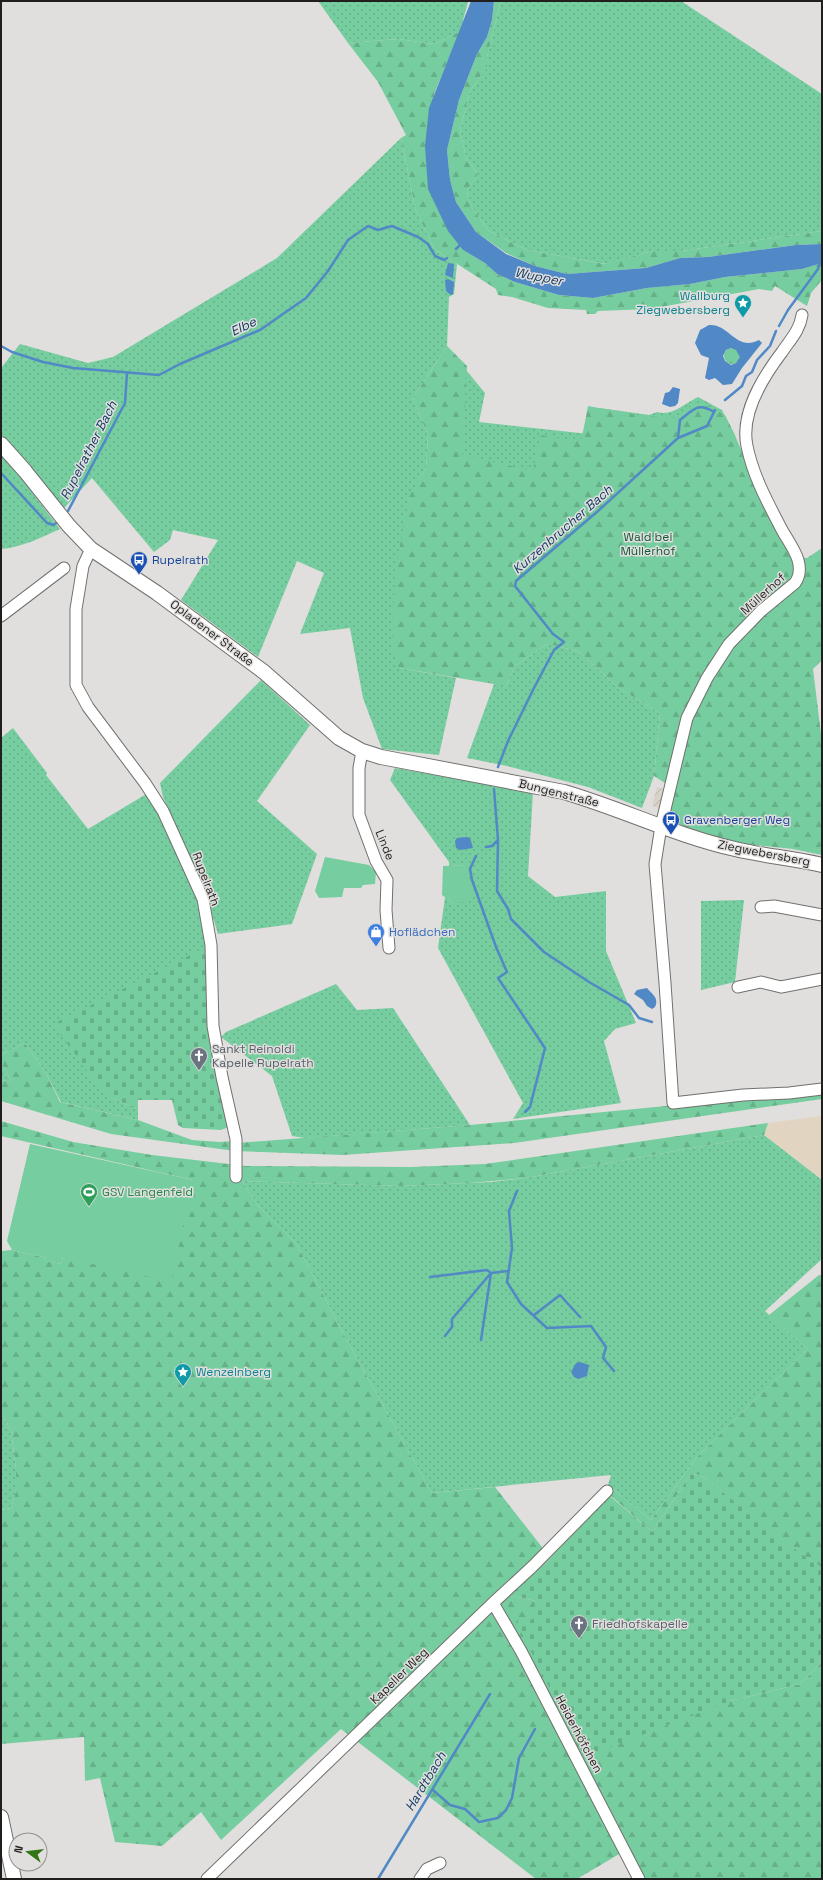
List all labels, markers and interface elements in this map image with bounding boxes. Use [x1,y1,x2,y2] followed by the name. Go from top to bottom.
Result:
[513,264,566,290] water label: Wupper
[636,288,730,318] place label: Wallburg Ziegwebersberg
[733,293,753,318] place icon: Wallburg Ziegwebersberg
[228,312,260,340] water label: Elbe
[56,397,121,503] water label: Rupelrather Bach
[509,480,617,578] water label: Kurzenbrucher Bach
[620,529,676,559] park label: Wald bei Müllerhof
[129,550,149,575] bus stop icon: Rupelrath
[152,552,208,568] place label: Rupelrath
[737,570,789,618] street label: Müllerhof
[167,596,257,670] street label: Opladener Straße
[517,775,601,811] street label: Bungenstraße
[661,810,681,835] bus stop icon: Gravenberger Weg
[684,812,790,828] place label: Gravenberger Weg
[372,827,398,863] street label: Linde
[716,836,812,870] street label: Ziegwebersberg
[188,850,224,908] street label: Rupelrath
[366,922,386,947] shop icon: Hoflädchen
[389,924,455,940] place label: Hoflädchen
[212,1041,314,1071] place label: Sankt Reinoldi Kapelle Rupelrath
[189,1046,209,1071] church icon: Sankt Reinoldi Kapelle Rupelrath
[79,1182,99,1207] sports icon: GSV Langenfeld
[102,1184,193,1200] place label: GSV Langenfeld
[173,1362,193,1387] place icon: Wenzelnberg
[196,1364,271,1380] place label: Wenzelnberg
[569,1614,589,1639] church icon: Friedhofskapelle
[592,1616,688,1632] place label: Friedhofskapelle
[367,1644,431,1708] street label: Kapeller Weg
[552,1692,606,1776] street label: Heiderhöfchen
[401,1748,450,1814] water label: Hardtbach
[8,1832,48,1872] north arrow
[11,1844,26,1855] text: N

